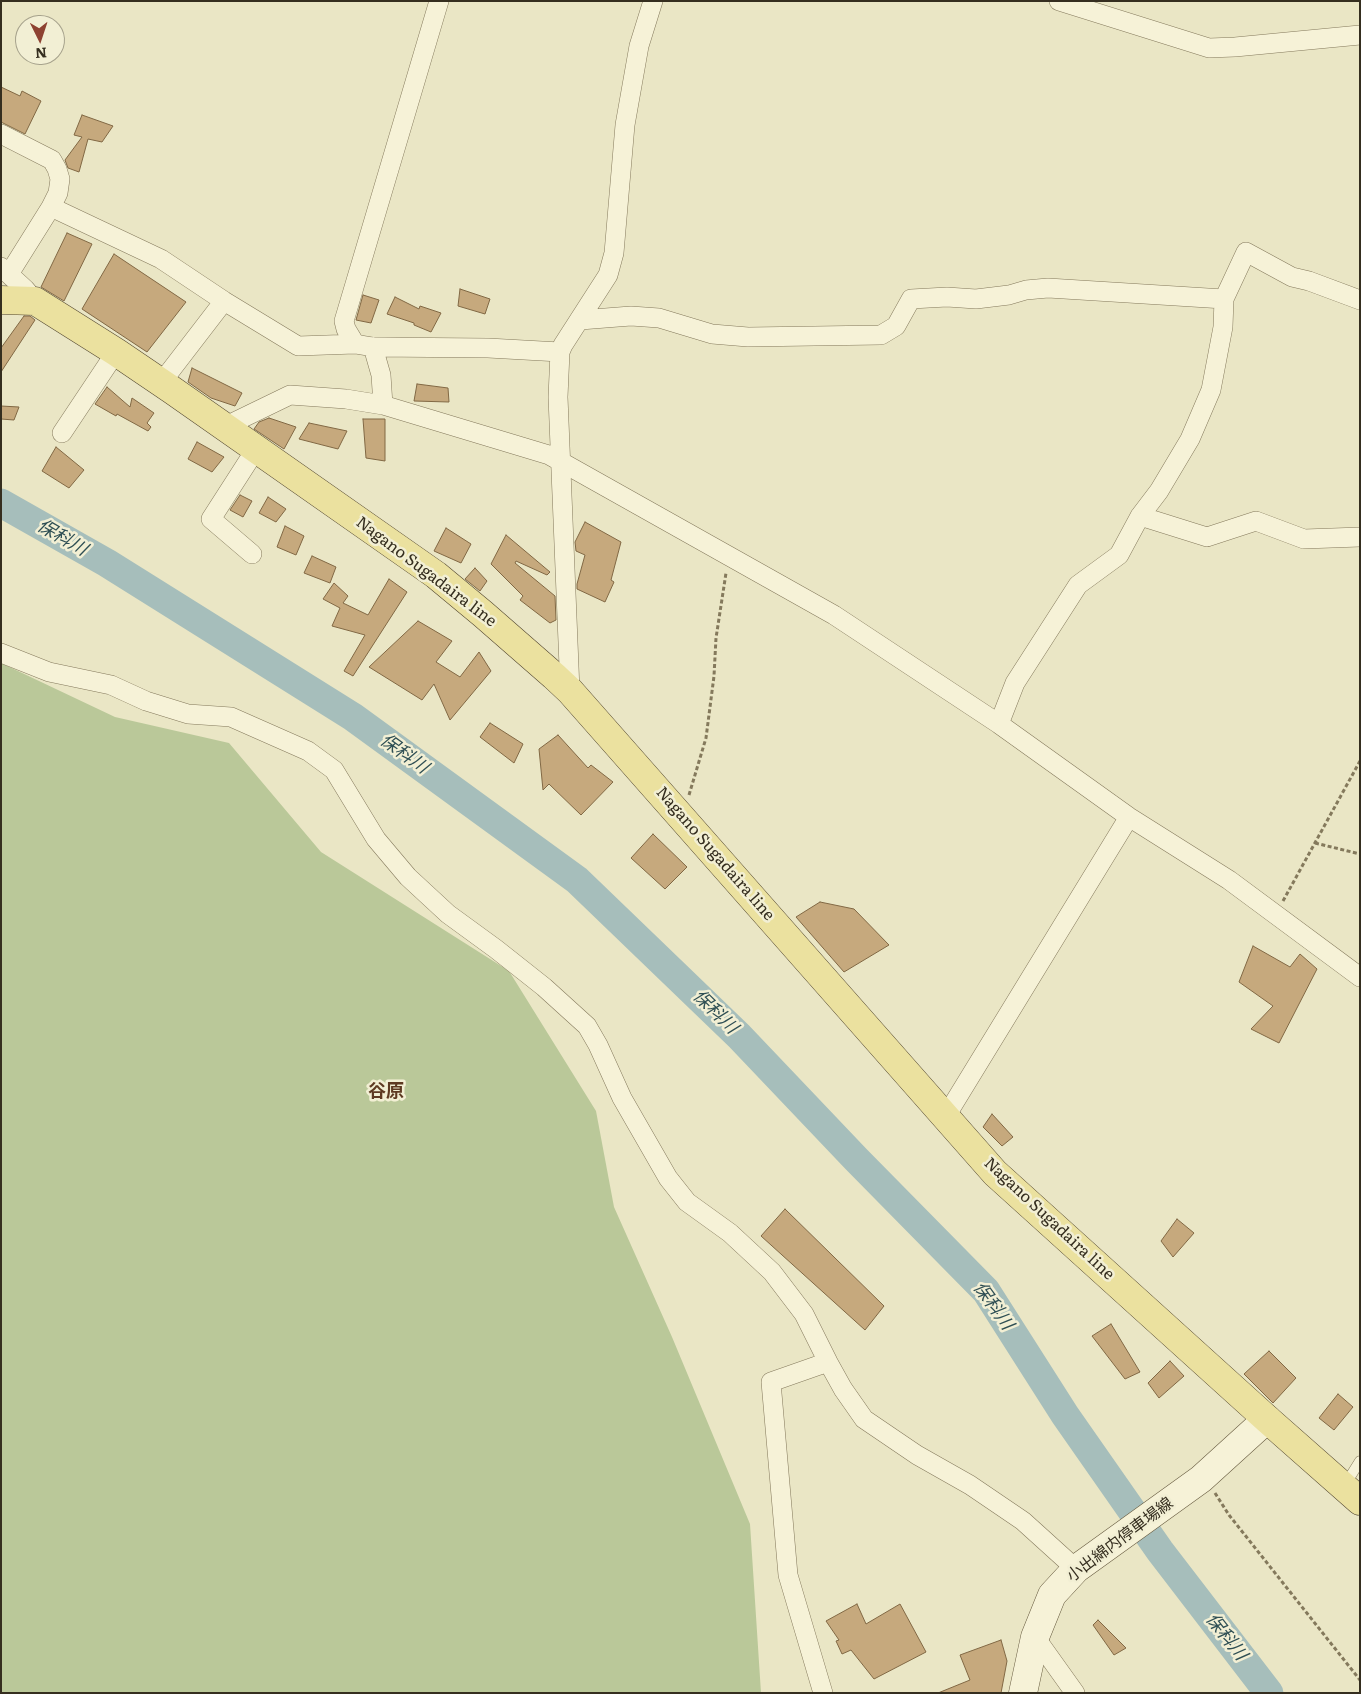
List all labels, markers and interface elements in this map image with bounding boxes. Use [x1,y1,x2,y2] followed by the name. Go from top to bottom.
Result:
[15,15,65,65] north arrow
[34,44,48,64] text: N
[352,513,500,631] street label: Nagano Sugadaira line
[33,515,91,561] water label: 保科川
[376,729,432,779] water label: 保科川
[652,783,778,925] street label: Nagano Sugadaira line
[688,985,742,1039] water label: 保科川
[368,1081,404,1103] district label: 谷原
[980,1154,1118,1284] street label: Nagano Sugadaira line
[968,1278,1018,1334] water label: 保科川
[1063,1494,1177,1586] street label: 小出綿内停車場線
[1201,1609,1251,1665] water label: 保科川

